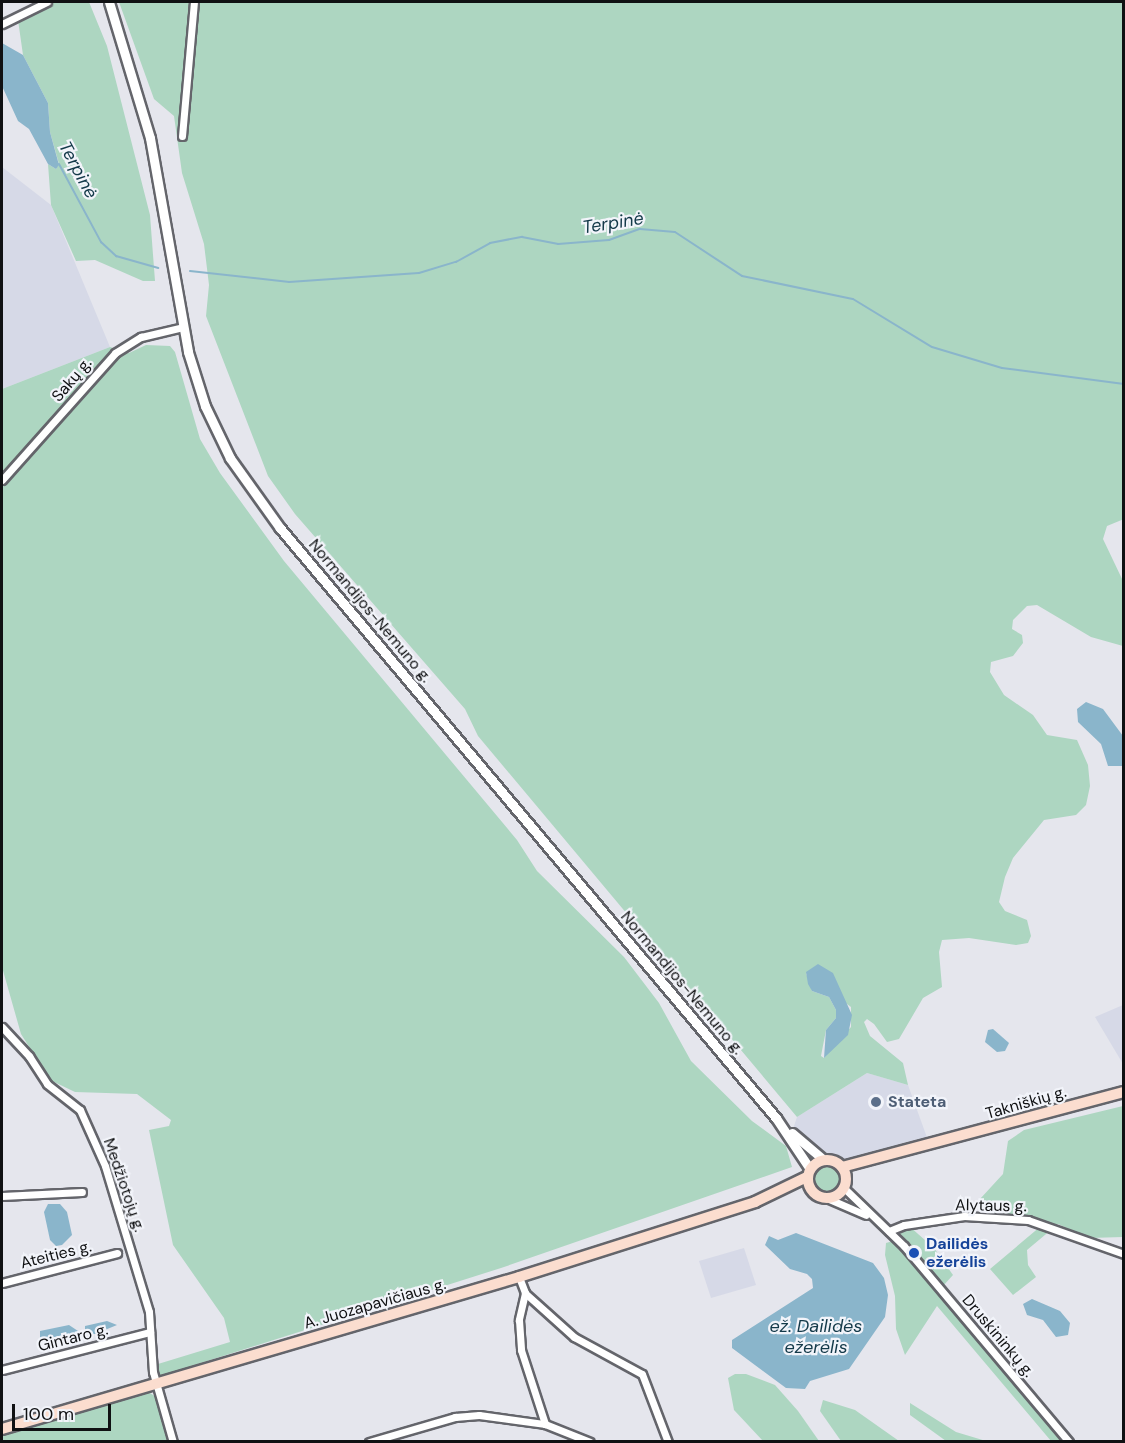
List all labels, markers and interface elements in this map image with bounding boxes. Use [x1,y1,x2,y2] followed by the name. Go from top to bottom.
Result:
[54,138,102,202] water label: Terpinė
[581,208,645,238] water label: Terpinė
[48,354,96,406] street label: Sakų g.
[304,535,436,687] street label: Normandijos-Nemuno g.
[616,907,748,1059] street label: Normandijos-Nemuno g.
[983,1082,1069,1124] street label: Takniškių g.
[888,1092,946,1112] place label: Stateta
[869,1095,883,1109] marker: Stateta
[99,1136,149,1234] street label: Medžiotojų g.
[955,1196,1027,1216] street label: Alytaus g.
[926,1234,988,1272] place label: Dailidės ežerėlis
[18,1237,94,1273] street label: Ateities g.
[907,1246,921,1260] marker: Dailidės ežerėlis
[302,1275,448,1333] street label: A. Juozapavičiaus g.
[958,1291,1038,1381] street label: Druskininkų g.
[770,1316,862,1358] water label: ež. Dailidės ežerėlis
[36,1320,110,1356] street label: Gintaro g.
[15,1392,114,1430] scale bar
[23,1402,74,1426] text: 100 m

